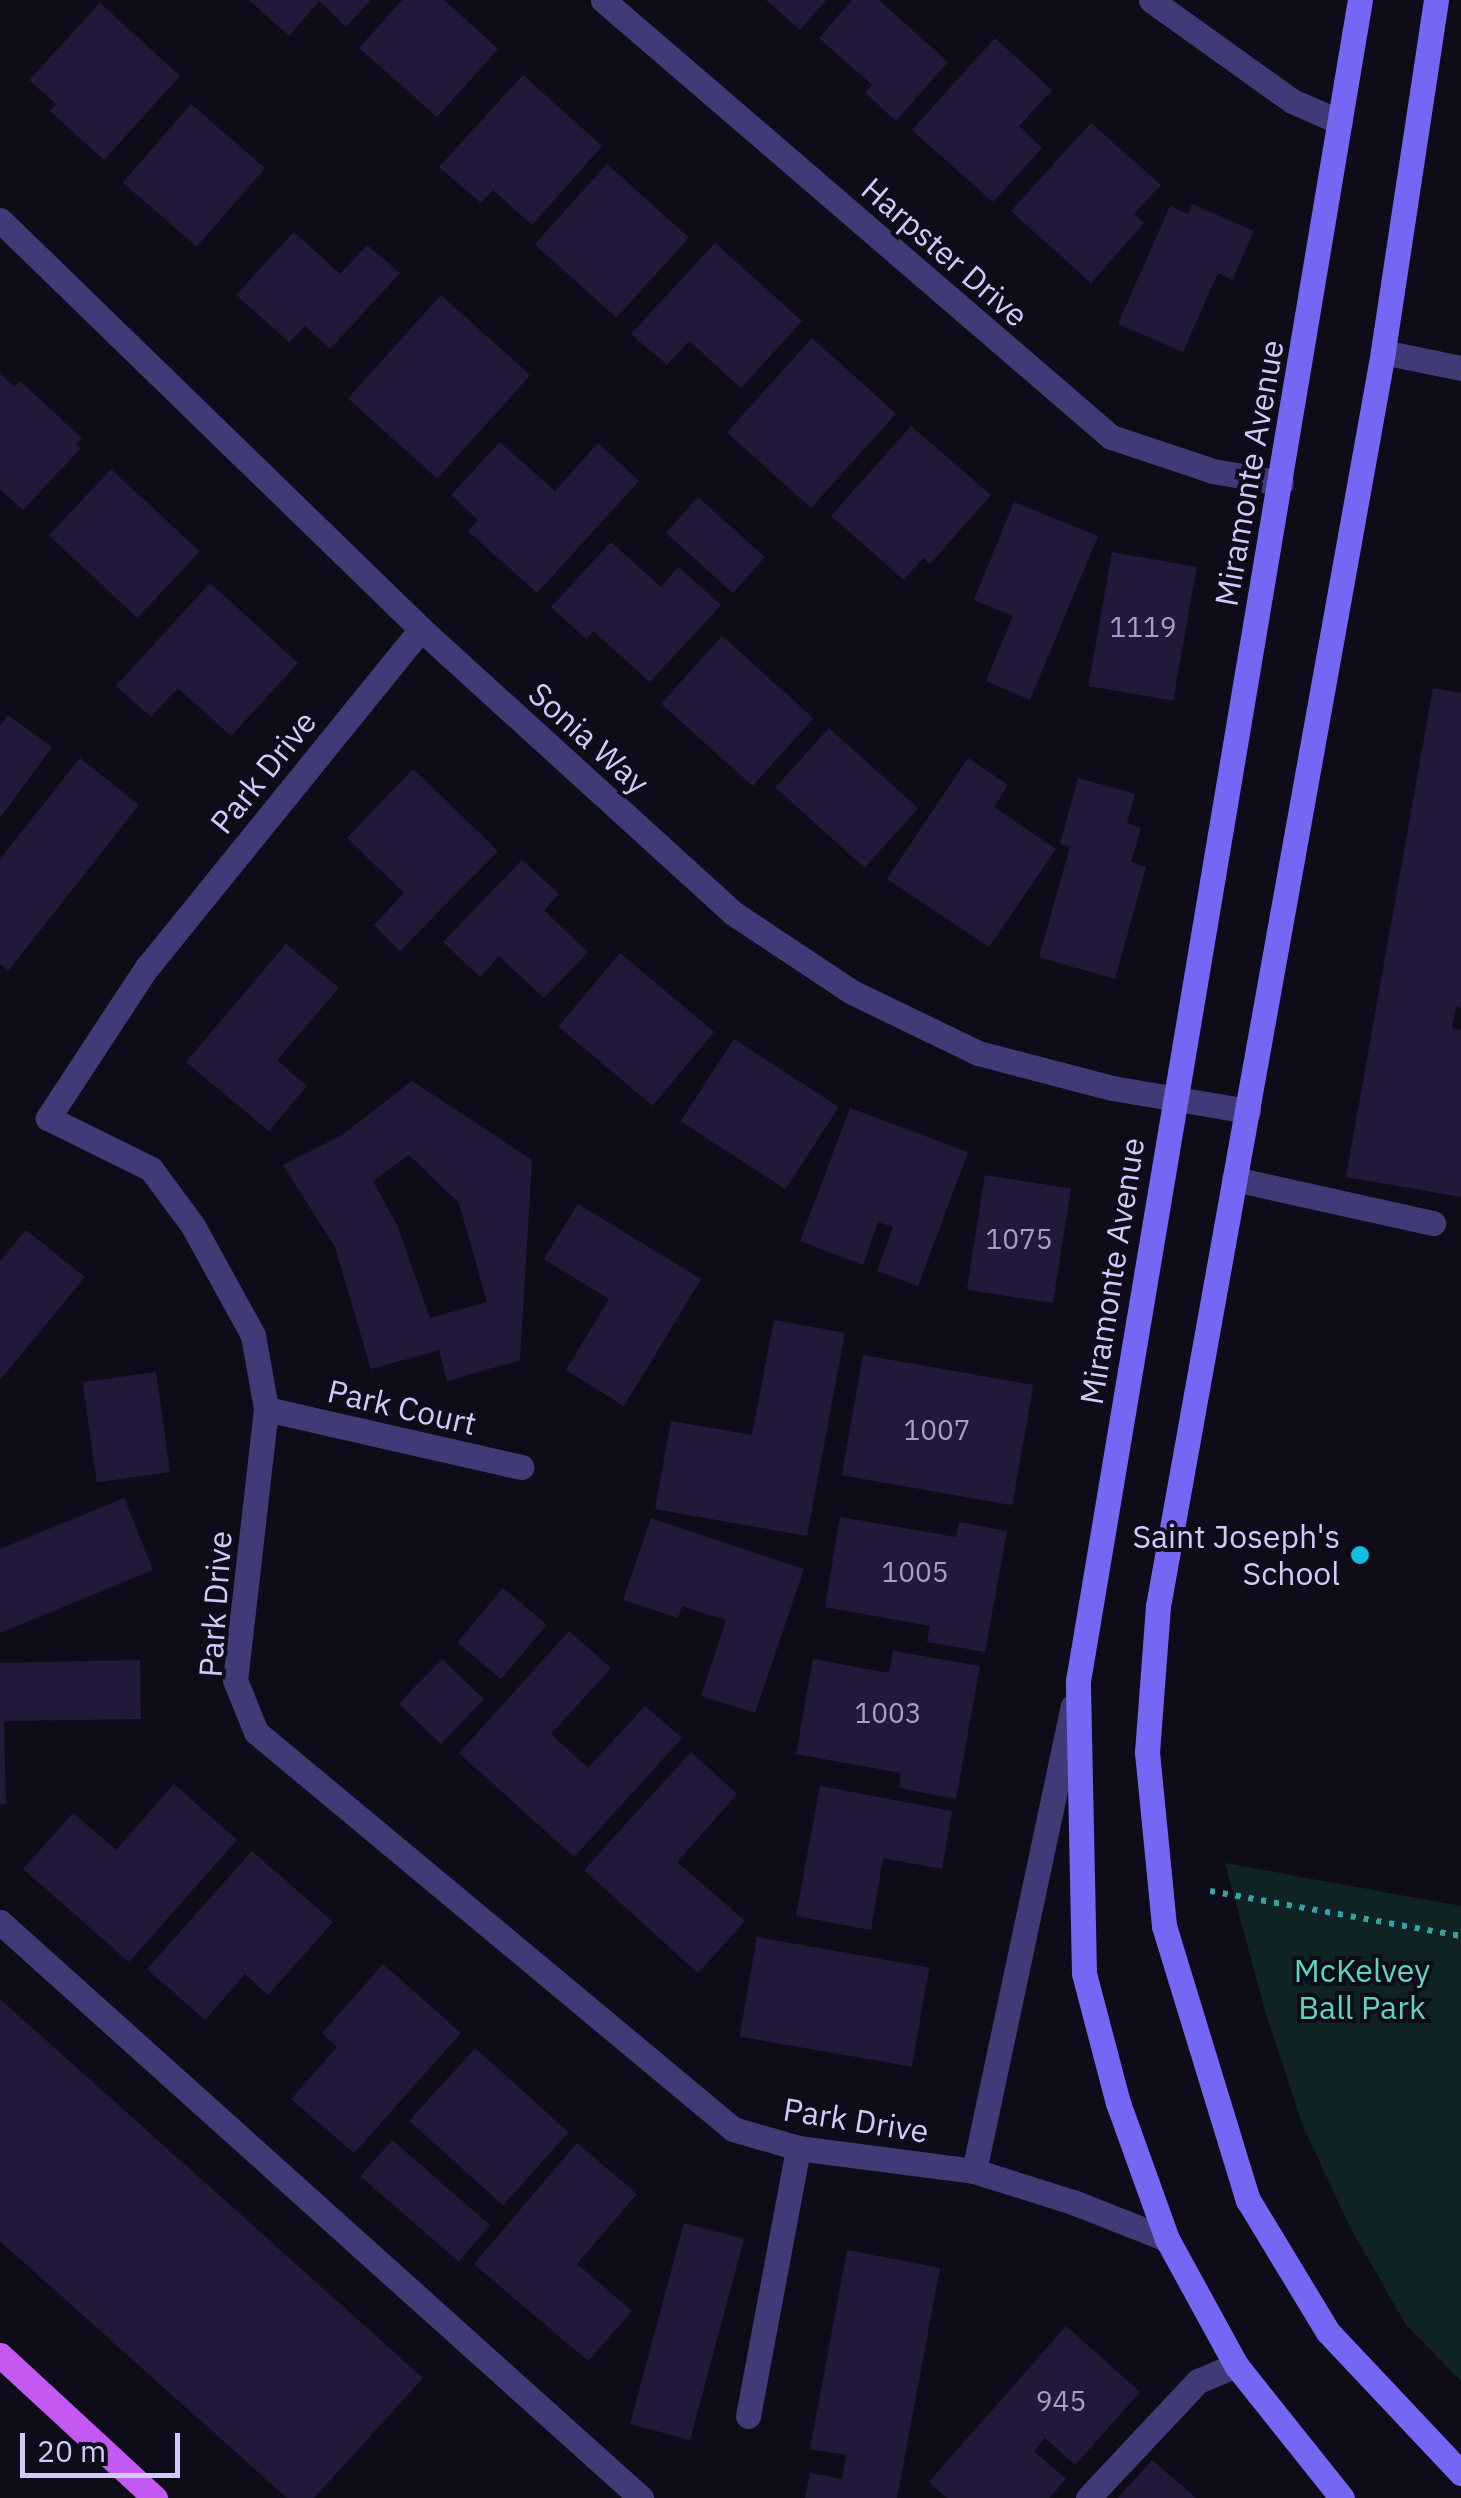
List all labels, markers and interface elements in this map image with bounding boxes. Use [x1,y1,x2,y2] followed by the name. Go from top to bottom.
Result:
[854,169,1036,335] street label: Harpster Drive
[1207,337,1291,609] street label: Miramonte Avenue
[1109,610,1177,644] house number: 1119
[521,674,657,802] street label: Sonia Way
[202,703,324,841] street label: Park Drive
[1072,1135,1152,1407] street label: Miramonte Avenue
[985,1222,1053,1256] house number: 1075
[324,1371,480,1443] street label: Park Court
[903,1413,971,1447] house number: 1007
[1132,1518,1340,1593] place label: Saint Joseph's School
[191,1530,239,1678] street label: Park Drive
[1349,1544,1371,1566] marker: Saint Joseph's School
[881,1555,949,1589] house number: 1005
[854,1696,922,1730] house number: 1003
[1294,1952,1430,2027] park label: McKelvey Ball Park
[781,2090,931,2150] street label: Park Drive
[1036,2384,1086,2418] house number: 945
[25,2413,185,2475] scale bar
[37,2431,106,2470] text: 20 m

